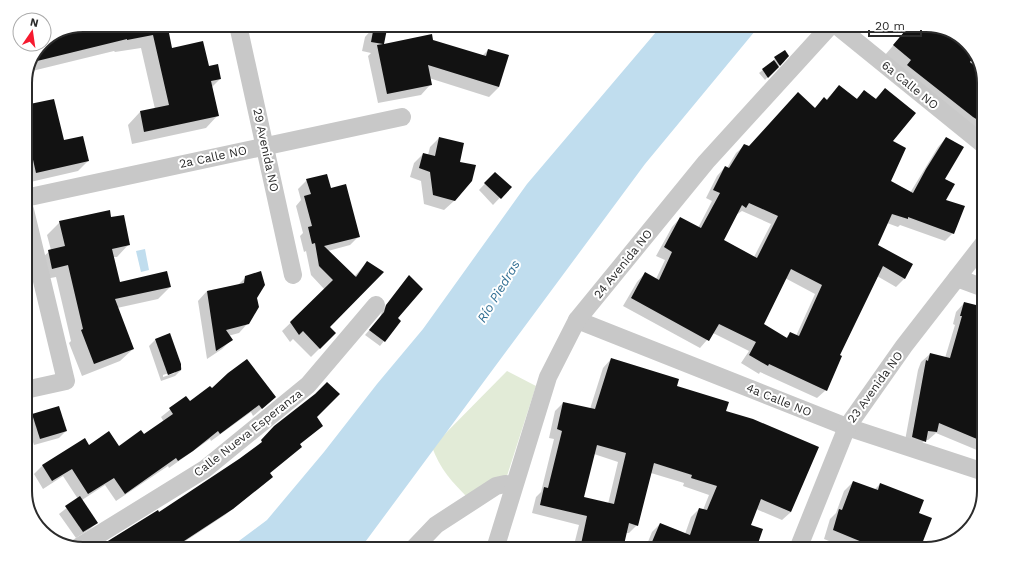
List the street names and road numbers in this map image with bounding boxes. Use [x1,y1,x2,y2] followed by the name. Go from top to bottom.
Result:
[879,58,941,112] street label: 6a Calle NO
[250,107,282,193] street label: 29 Avenida NO
[178,143,248,171] street label: 2a Calle NO
[591,227,655,301] street label: 24 Avenida NO
[844,349,906,425] street label: 23 Avenida NO
[744,381,814,419] street label: 4a Calle NO
[191,386,305,480] street label: Calle Nueva Esperanza

